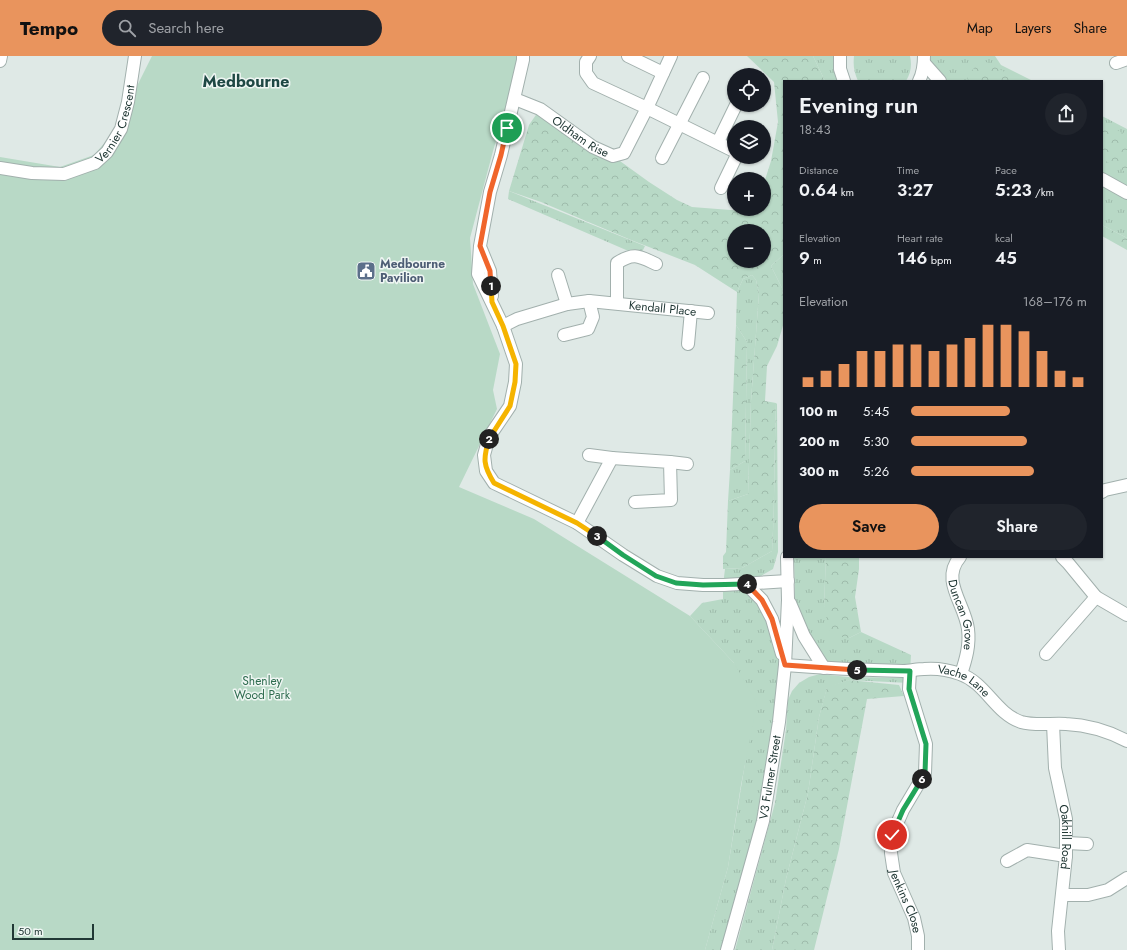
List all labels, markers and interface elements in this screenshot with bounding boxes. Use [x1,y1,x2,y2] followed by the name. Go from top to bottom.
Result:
[102,10,382,46] search box
[20,15,78,42] text: Tempo
[116,17,138,39] icon: search
[148,17,224,39] text: Search here
[967,18,993,38] text: Map
[1015,18,1051,38] text: Layers
[1073,18,1107,38] text: Share
[727,68,771,268] map controls
[727,68,771,112] button: locate
[203,70,289,93] district label: Medbourne
[91,84,139,167] street label: Vernier Crescent
[799,89,918,121] text: Evening run
[1045,93,1087,135] button: share
[490,111,524,145] pin
[548,111,612,162] street label: Oldham Rise
[496,117,518,139] icon: arrive
[727,120,771,164] button: layers
[799,120,831,139] text: 18:43
[799,162,838,178] text: Distance
[897,162,919,178] text: Time
[995,162,1017,178] text: Pace
[727,172,771,216] button: +
[799,178,837,202] text: 0.64
[897,178,933,202] text: 3:27
[995,178,1032,202] text: 5:23
[837,184,854,200] text: km
[1032,184,1054,200] text: /km
[727,224,771,268] button: −
[799,230,841,246] text: Elevation
[897,230,943,246] text: Heart rate
[995,230,1013,246] text: kcal
[799,246,810,270] text: 9
[897,246,927,270] text: 146
[995,246,1017,270] text: 45
[810,252,822,268] text: m
[927,252,952,268] text: bpm
[380,255,445,287] place label: Medbourne Pavilion
[355,260,377,282] public building icon: Medbourne Pavilion
[481,276,501,296] pin: 1
[488,278,494,294] text: 1
[799,292,848,311] text: Elevation
[1023,292,1087,311] text: 168–176 m
[628,296,697,321] street label: Kendall Place
[799,402,837,421] text: 100 m
[863,402,889,421] text: 5:45
[479,429,499,449] pin: 2
[485,431,493,447] text: 2
[799,432,839,451] text: 200 m
[863,432,889,451] text: 5:30
[799,462,839,481] text: 300 m
[863,462,889,481] text: 5:26
[799,504,939,550] button: Save
[947,504,1087,550] button: Share
[587,526,607,546] pin: 3
[594,528,600,544] text: 3
[737,574,757,594] pin: 4
[743,576,751,592] text: 4
[943,578,978,651] street label: Duncan Grove
[847,660,867,680] pin: 5
[937,660,994,701] street label: Vache Lane
[853,662,861,678] text: 5
[234,672,291,704] park label: Shenley Wood Park
[754,734,786,821] street label: V3 Fulmer Street
[912,769,932,789] pin: 6
[918,771,926,787] text: 6
[1054,803,1075,870] street label: Oakhill Road
[875,818,909,852] pin
[881,824,903,846] icon: check
[884,867,926,935] street label: Jenkins Close
[12,922,94,941] scale bar
[18,923,43,939] text: 50 m

